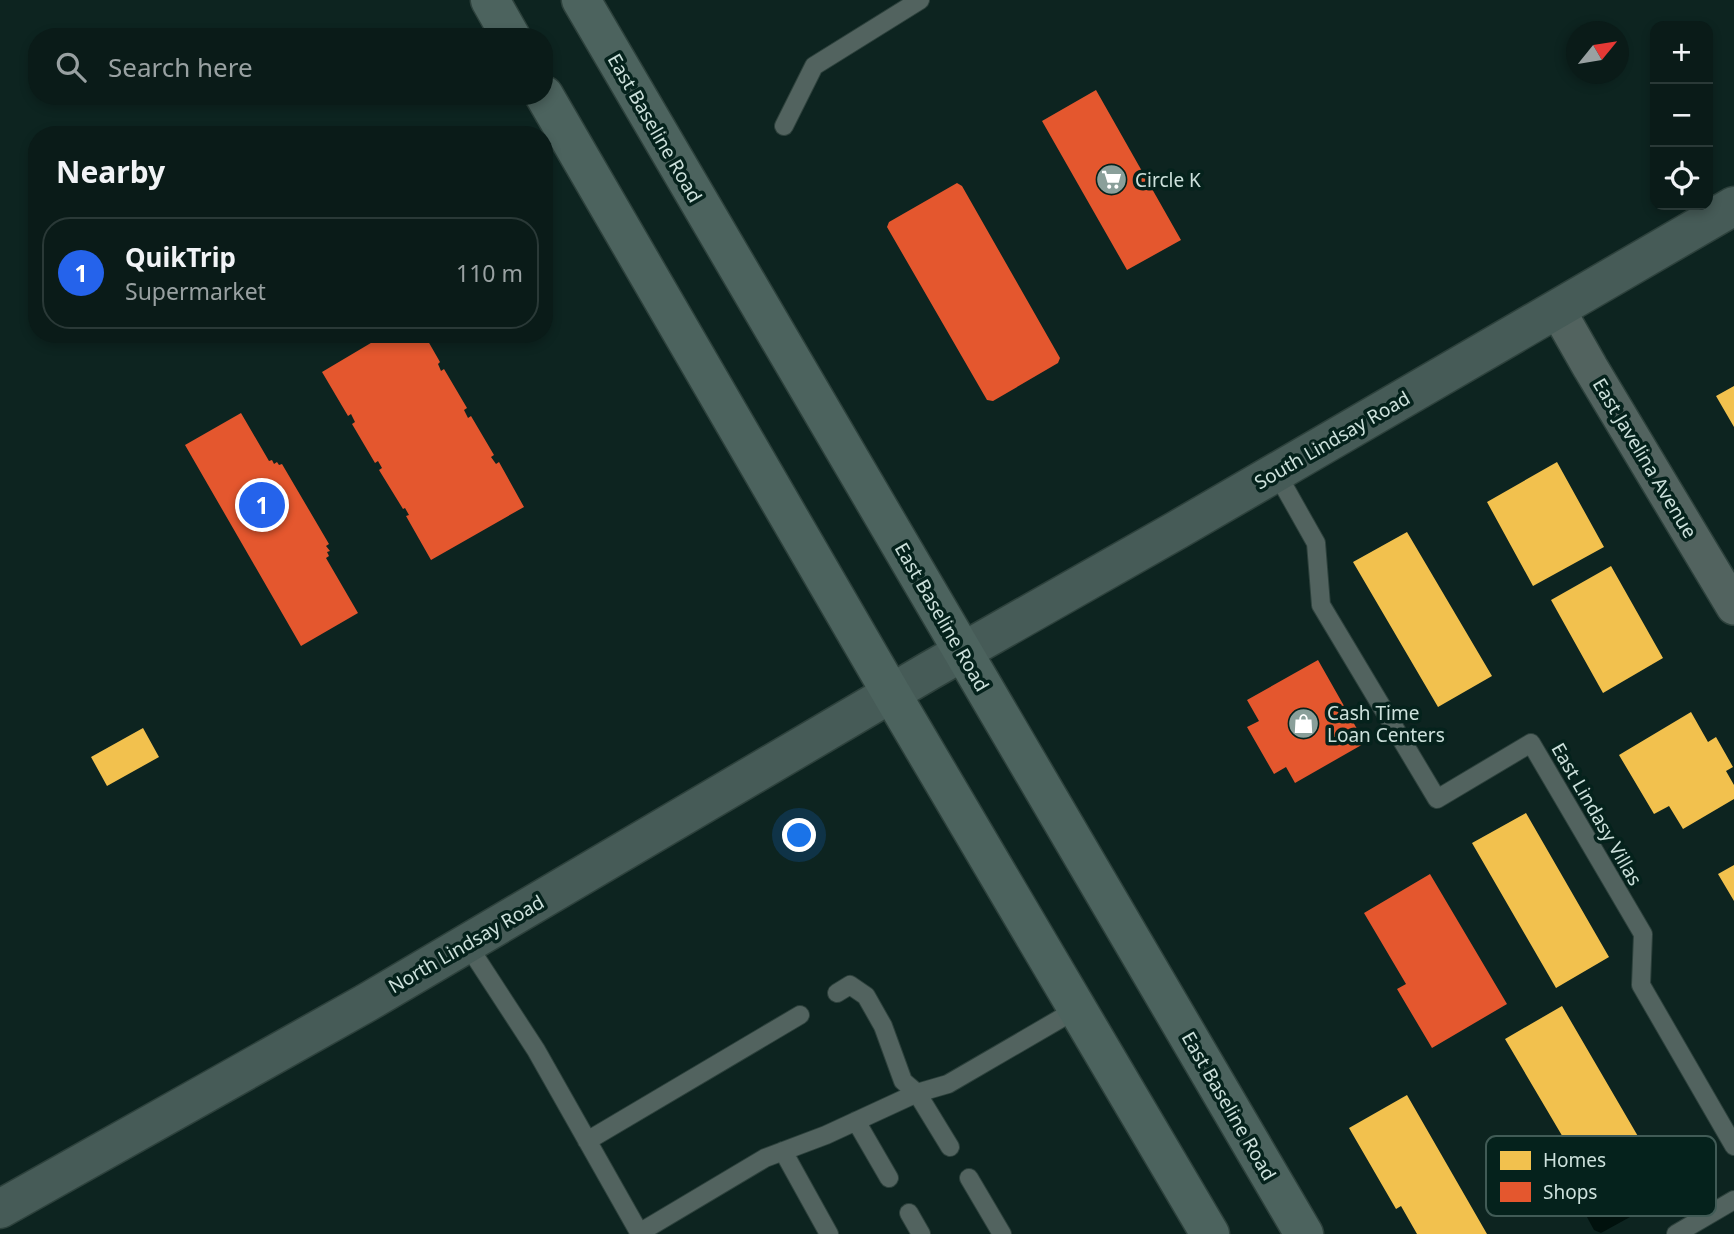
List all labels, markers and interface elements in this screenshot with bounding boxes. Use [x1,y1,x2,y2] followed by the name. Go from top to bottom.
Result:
[1566,21,1629,84] north arrow
[1650,21,1713,210] map controls
[1650,21,1713,84] button: +
[28,28,553,105] search box
[52,48,90,86] icon: search
[108,49,253,85] text: Search here
[602,49,708,207] street label: East Baseline Road
[1650,84,1713,147] button: −
[1650,147,1713,210] button: locate
[56,151,165,192] text: Nearby
[1095,163,1129,197] supermarket icon: Circle K
[1135,167,1201,193] place label: Circle K
[125,239,236,275] text: QuikTrip
[74,257,88,289] text: 1
[456,257,523,289] text: 110 m
[125,275,266,307] text: Supermarket
[1587,373,1703,543] street label: East Javelina Avenue
[1249,385,1415,495] street label: South Lindsay Road
[239,479,285,531] pin: 1
[889,538,995,696] street label: East Baseline Road
[1327,700,1445,748] place label: Cash Time Loan Centers
[1287,707,1321,741] shop icon: Cash Time Loan Centers
[1546,738,1648,890] street label: East Lindasy Villas
[782,818,816,852] your location
[383,889,549,999] street label: North Lindsay Road
[1176,1027,1282,1185] street label: East Baseline Road
[1486,1136,1716,1216] legend
[1543,1147,1606,1173] text: Homes
[1543,1179,1597,1205] text: Shops

